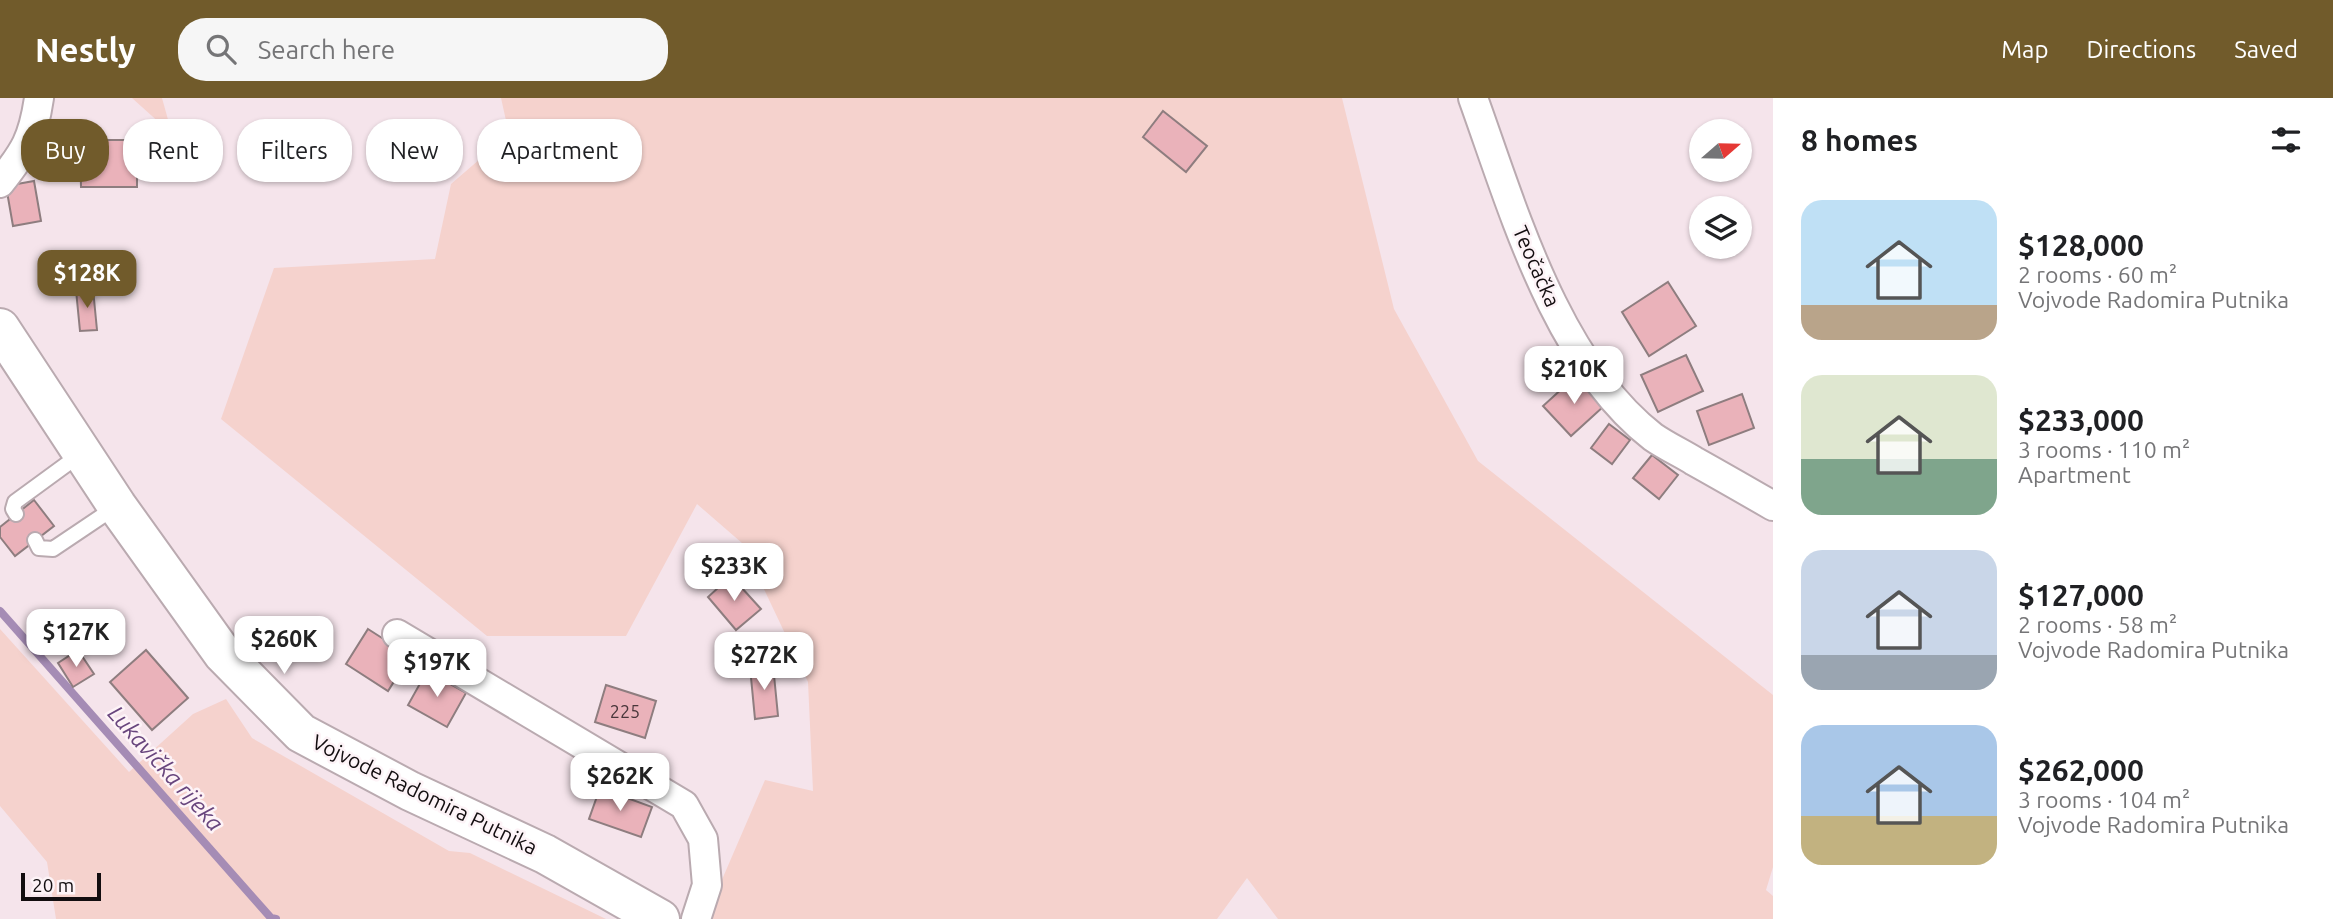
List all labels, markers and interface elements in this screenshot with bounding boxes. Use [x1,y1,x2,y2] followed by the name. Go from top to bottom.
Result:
[178,18,668,81] search box
[202,30,240,68] icon: search
[35,31,136,68] text: Nestly
[258,35,395,64] text: Search here
[2001,36,2048,63] text: Map
[2086,36,2196,63] text: Directions
[2234,36,2298,63] text: Saved
[21,119,109,182] chip: Buy
[123,119,223,182] chip: Rent
[237,119,352,182] chip: Filters
[366,119,463,182] chip: New
[477,119,642,182] chip: Apartment
[1689,119,1752,182] north arrow
[1689,119,1752,259] map controls
[2267,121,2305,159] icon: filters
[1801,123,1918,157] text: 8 homes
[1689,196,1752,259] button: layers
[1509,222,1565,310] street label: Teočačka
[1857,228,1941,312] icon: home
[2018,228,2144,262] text: $128,000
[38,250,136,310] pin: $128K
[53,260,121,285] text: $128K
[2018,262,2177,287] text: 2 rooms · 60 m²
[2018,287,2289,312] text: Vojvode Radomira Putnika
[1525,346,1623,406] pin: $210K
[1540,356,1608,381] text: $210K
[1857,403,1941,487] icon: home
[2018,403,2144,437] text: $233,000
[2018,437,2190,462] text: 3 rooms · 110 m²
[2018,462,2131,487] text: Apartment
[685,544,783,603] pin: $233K
[700,553,768,578] text: $233K
[1857,578,1941,662] icon: home
[2018,578,2144,612] text: $127,000
[27,610,125,669] pin: $127K
[2018,612,2177,637] text: 2 rooms · 58 m²
[235,616,333,676] pin: $260K
[42,619,110,644] text: $127K
[250,626,318,651] text: $260K
[715,632,813,692] pin: $272K
[2018,637,2289,662] text: Vojvode Radomira Putnika
[388,640,486,699] pin: $197K
[730,642,798,667] text: $272K
[403,649,471,674] text: $197K
[103,701,229,835] water label: Lukavička rijeka
[610,701,640,721] house number: 225
[308,729,542,859] street label: Vojvode Radomira Putnika
[1857,753,1941,837] icon: home
[2018,753,2144,787] text: $262,000
[571,754,669,813] pin: $262K
[586,763,654,788] text: $262K
[2018,787,2190,812] text: 3 rooms · 104 m²
[2018,812,2289,837] text: Vojvode Radomira Putnika
[21,870,102,902] scale bar
[32,874,74,896] text: 20 m

